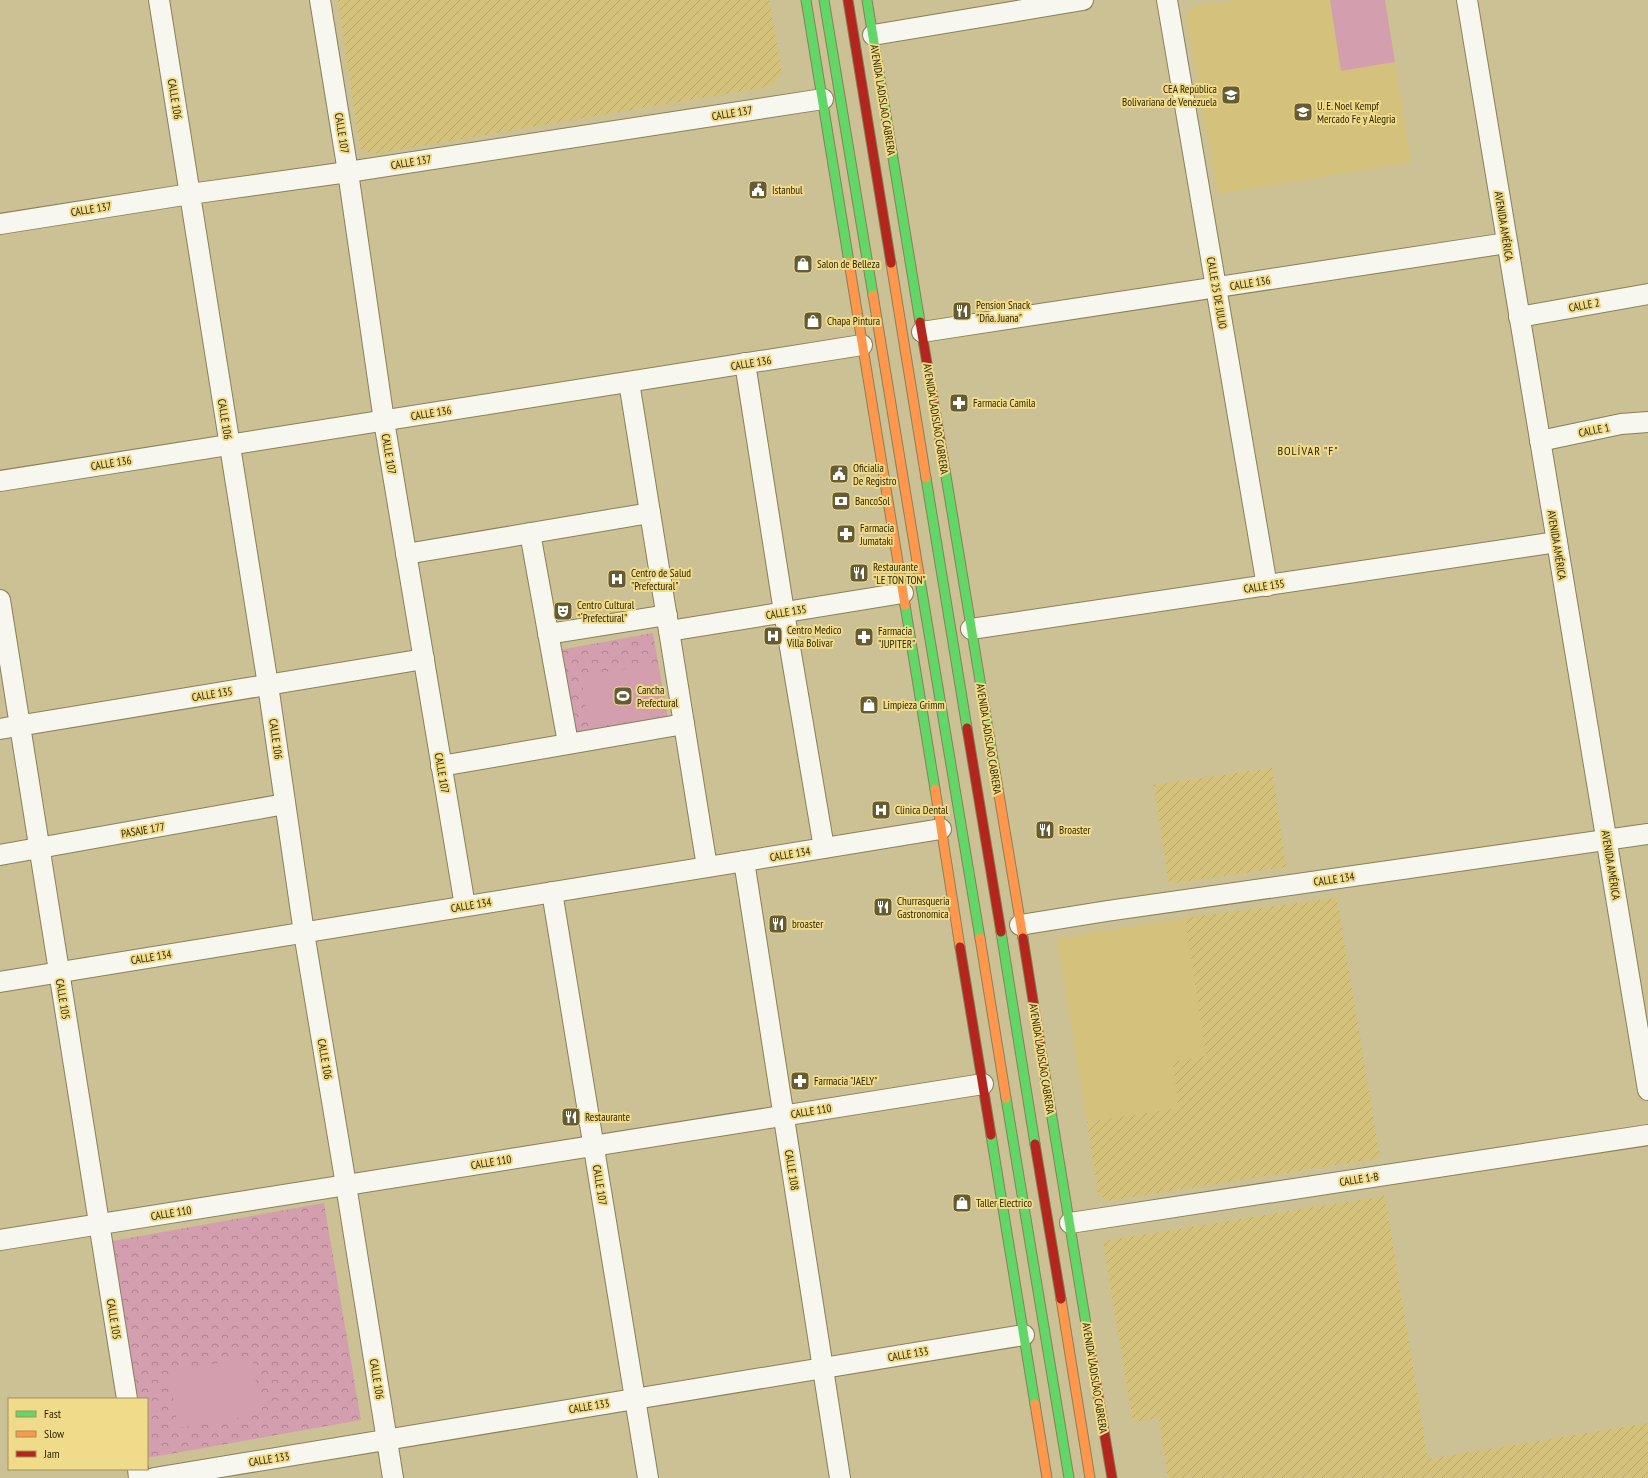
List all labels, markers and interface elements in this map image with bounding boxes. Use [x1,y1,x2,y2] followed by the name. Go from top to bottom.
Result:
[867,44,899,157] street label: AVENIDA LADISLAO CABRERA
[165,78,185,120] street label: CALLE 106
[1122,82,1217,109] place label: CEA República Bolivariana de Venezuela
[1220,84,1242,106] school or university icon: CEA República Bolivariana de Venezuela
[1317,99,1396,126] place label: U. E. Noel Kempf Mercado Fe y Alegria
[1292,101,1314,123] school or university icon: U. E. Noel Kempf Mercado Fe y Alegria
[711,103,753,123] street label: CALLE 137
[332,112,352,154] street label: CALLE 107
[390,152,432,172] street label: CALLE 137
[747,179,769,201] public building icon: Istanbul
[772,183,803,197] place label: Istanbul
[1492,190,1517,263] street label: AVENIDA AMÉRICA
[70,199,112,219] street label: CALLE 137
[792,253,814,275] shop icon: Salon de Belleza
[1204,256,1230,330] street label: CALLE 25 DE JULIO
[817,257,880,271] place label: Salon de Belleza
[1229,273,1271,293] street label: CALLE 136
[1567,295,1601,315] street label: CALLE 2
[976,298,1031,325] place label: Pension Snack "Dña. Juana"
[951,300,973,322] restaurant icon: Pension Snack "Dña. Juana"
[802,310,824,332] shop icon: Chapa Pintura
[827,314,880,328] place label: Chapa Pintura
[730,353,772,373] street label: CALLE 136
[920,363,952,476] street label: AVENIDA LADISLAO CABRERA
[948,392,970,414] pharmacy icon: Farmacia Camila
[973,396,1035,410] place label: Farmacia Camila
[215,398,235,440] street label: CALLE 106
[410,403,452,423] street label: CALLE 136
[1577,420,1611,440] street label: CALLE 1
[379,433,399,475] street label: CALLE 107
[1277,443,1339,458] district label: BOLÍVAR "F"
[90,453,132,473] street label: CALLE 136
[853,461,897,488] place label: Oficialia De Registro
[828,463,850,485] public building icon: Oficialia De Registro
[830,490,852,512] bank icon: BancoSol
[855,494,890,508] place label: BancoSol
[1545,509,1570,582] street label: AVENIDA AMÉRICA
[859,521,894,548] place label: Farmacia Jumataki
[835,523,857,545] pharmacy icon: Farmacia Jumataki
[873,560,926,587] place label: Restaurante "LE TON TON"
[848,562,870,584] restaurant icon: Restaurante "LE TON TON"
[631,566,691,593] place label: Centro de Salud "Prefectural"
[606,568,628,590] hospital icon: Centro de Salud "Prefectural"
[1243,576,1285,596] street label: CALLE 135
[577,598,635,625] place label: Centro Cultural "´Prefectural"
[552,600,574,622] theatre icon: Centro Cultural "´Prefectural"
[765,602,807,622] street label: CALLE 135
[786,623,842,650] place label: Centro Medico Villa Bolivar
[878,624,915,651] place label: Farmacia "JUPITER"
[762,625,784,647] hospital icon: Centro Medico Villa Bolivar
[853,626,875,648] pharmacy icon: Farmacia "JUPITER"
[637,683,679,710] place label: Cancha Prefectural
[973,683,1005,796] street label: AVENIDA LADISLAO CABRERA
[191,684,233,704] street label: CALLE 135
[612,685,634,707] sports icon: Cancha Prefectural
[858,694,880,716] shop icon: Limpieza Grimm
[883,698,945,712] place label: Limpieza Grimm
[266,718,286,760] street label: CALLE 106
[432,752,452,794] street label: CALLE 107
[870,799,892,821] hospital icon: Clinica Dental
[895,803,948,817] place label: Clinica Dental
[120,819,166,841] street label: PASAJE 177
[1034,819,1056,841] restaurant icon: Broaster
[1059,823,1091,837] place label: Broaster
[1599,829,1624,902] street label: AVENIDA AMÉRICA
[769,844,811,864] street label: CALLE 134
[1313,869,1355,889] street label: CALLE 134
[897,894,950,921] place label: Churrasqueria Gastronomica
[450,895,492,915] street label: CALLE 134
[872,896,894,918] restaurant icon: Churrasqueria Gastronomica
[767,913,789,935] restaurant icon: broaster
[792,917,823,931] place label: broaster
[130,947,172,967] street label: CALLE 134
[53,978,73,1020] street label: CALLE 105
[1026,1003,1058,1116] street label: AVENIDA LADISLAO CABRERA
[315,1038,335,1080] street label: CALLE 106
[789,1070,811,1092] pharmacy icon: Farmacia "JAELY"
[814,1074,878,1088] place label: Farmacia "JAELY"
[790,1101,832,1121] street label: CALLE 110
[560,1106,582,1128] restaurant icon: Restaurante
[585,1110,630,1124] place label: Restaurante
[782,1149,802,1191] street label: CALLE 108
[470,1152,512,1172] street label: CALLE 110
[590,1164,610,1206] street label: CALLE 107
[1338,1169,1380,1189] street label: CALLE 1-B
[951,1192,973,1214] shop icon: Taller Electrico
[976,1196,1032,1210] place label: Taller Electrico
[150,1203,192,1223] street label: CALLE 110
[104,1298,124,1340] street label: CALLE 105
[1079,1322,1111,1435] street label: AVENIDA LADISLAO CABRERA
[887,1344,929,1364] street label: CALLE 133
[367,1358,387,1400] street label: CALLE 106
[568,1396,610,1416] street label: CALLE 133
[8,1398,148,1470] legend
[44,1406,62,1421] text: Fast
[44,1426,65,1441] text: Slow
[43,1446,60,1461] text: Jam
[248,1449,290,1469] street label: CALLE 133

